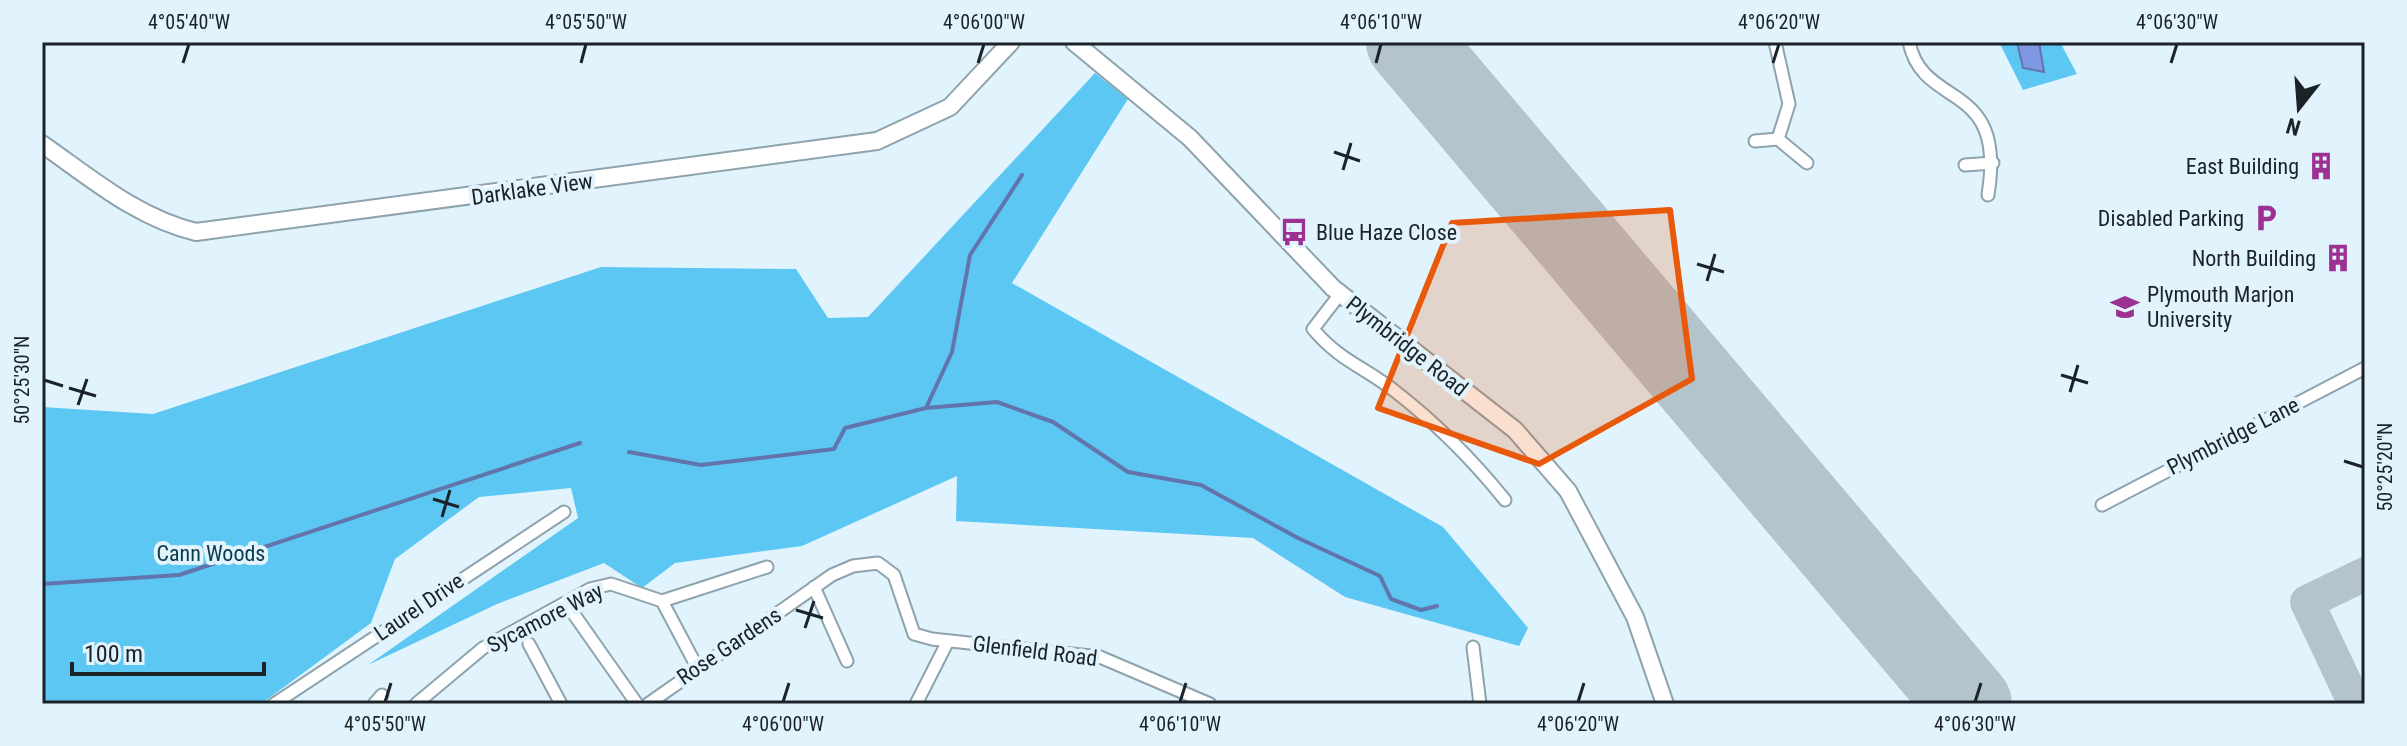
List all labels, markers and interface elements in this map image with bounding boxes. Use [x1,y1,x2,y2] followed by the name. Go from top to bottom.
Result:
[148,10,230,34] text: 4°05'40"W
[545,10,627,34] text: 4°05'50"W
[943,10,1025,34] text: 4°06'00"W
[1340,10,1422,34] text: 4°06'10"W
[1738,10,1820,34] text: 4°06'20"W
[2136,10,2218,34] text: 4°06'30"W
[2259,68,2339,148] north arrow
[2283,113,2303,141] text: N
[2306,151,2336,181] building icon: East Building
[2186,154,2299,179] place label: East Building
[470,168,594,210] street label: Darklake View
[2251,203,2281,233] parking icon: Disabled Parking
[2098,206,2244,231] place label: Disabled Parking
[1279,217,1309,247] bus stop icon: Blue Haze Close
[1316,220,1457,245] place label: Blue Haze Close
[2323,243,2353,273] building icon: North Building
[2192,246,2316,271] place label: North Building
[2147,282,2294,332] place label: Plymouth Marjon University
[1341,291,1473,401] street label: Plymbridge Road
[2110,292,2140,322] school or university icon: Plymouth Marjon University
[10,335,34,425] text: 50°25'30"N
[2163,392,2303,480] street label: Plymbridge Lane
[2373,422,2397,512] text: 50°25'20"N
[157,541,265,566] park label: Cann Woods
[370,568,468,646] street label: Laurel Drive
[483,578,607,658] street label: Sycamore Way
[672,602,786,690] street label: Rose Gardens
[72,626,264,676] scale bar
[971,631,1099,671] street label: Glenfield Road
[84,640,143,668] text: 100 m
[344,712,426,736] text: 4°05'50"W
[742,712,824,736] text: 4°06'00"W
[1139,712,1221,736] text: 4°06'10"W
[1537,712,1619,736] text: 4°06'20"W
[1934,712,2016,736] text: 4°06'30"W

